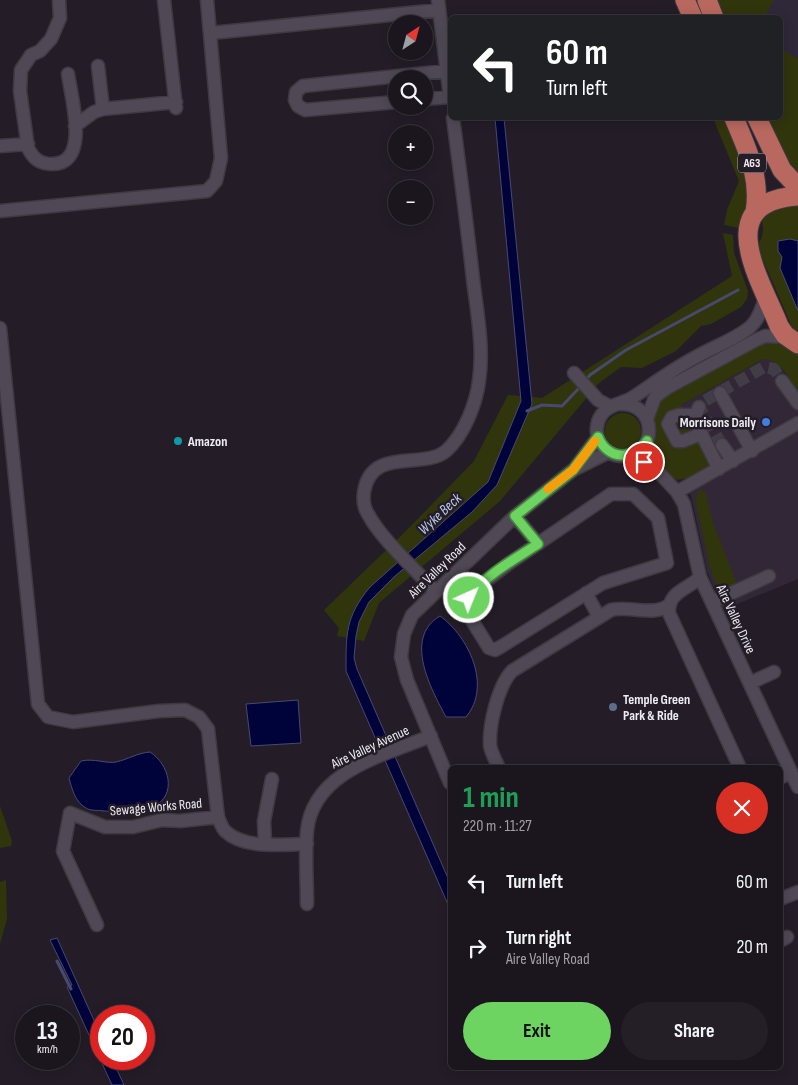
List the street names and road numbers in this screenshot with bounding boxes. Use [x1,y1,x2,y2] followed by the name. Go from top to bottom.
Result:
[738,154,766,172] road number: A63
[404,538,469,602] street label: Aire Valley Road
[712,581,759,656] street label: Aire Valley Drive
[327,722,412,773] street label: Aire Valley Avenue
[109,794,203,819] street label: Sewage Works Road

